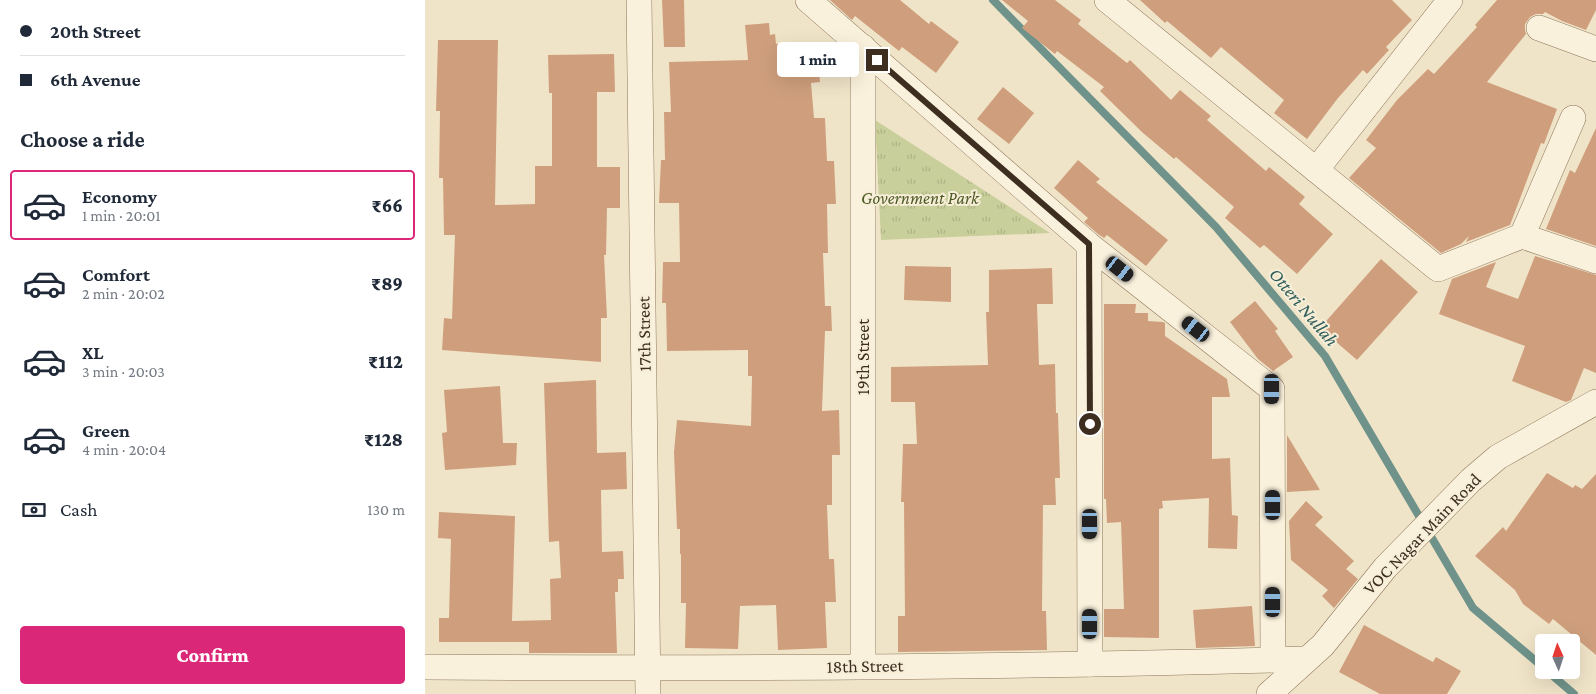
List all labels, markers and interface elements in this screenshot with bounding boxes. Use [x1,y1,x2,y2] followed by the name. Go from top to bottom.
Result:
[50,21,141,42] text: 20th Street
[777,42,859,78] callout: 1 min
[866,49,888,71] route end
[799,51,837,68] text: 1 min
[50,69,141,90] text: 6th Avenue
[20,127,145,152] text: Choose a ride
[22,183,67,228] icon: car
[82,186,157,207] text: Economy
[861,188,980,208] park label: Government Park
[372,195,403,216] text: ₹66
[82,207,160,224] text: 1 min · 20:01
[1103,254,1136,284] car
[22,261,67,306] icon: car
[82,264,150,285] text: Comfort
[1265,264,1343,350] water label: Otteri Nullah
[371,273,403,294] text: ₹89
[82,285,165,302] text: 2 min · 20:02
[633,295,655,372] street label: 17th Street
[1179,314,1212,344] car
[853,318,873,395] street label: 19th Street
[22,339,67,384] icon: car
[82,342,104,363] text: XL
[368,351,403,372] text: ₹112
[82,363,165,380] text: 3 min · 20:03
[1264,374,1279,404] car
[1079,413,1101,435] route start
[22,417,67,462] icon: car
[82,420,130,441] text: Green
[364,429,403,450] text: ₹128
[82,441,166,458] text: 4 min · 20:04
[1359,469,1485,599] street label: VOC Nagar Main Road
[1265,490,1280,520] car
[20,496,48,524] icon: cash
[60,499,98,520] text: Cash
[367,501,405,518] text: 130 m
[1082,509,1097,539] car
[1265,587,1280,617] car
[1082,609,1097,639] car
[20,626,405,684] button: Confirm
[1535,634,1580,679] north arrow
[1535,634,1580,679] map controls
[826,655,905,677] street label: 18th Street

